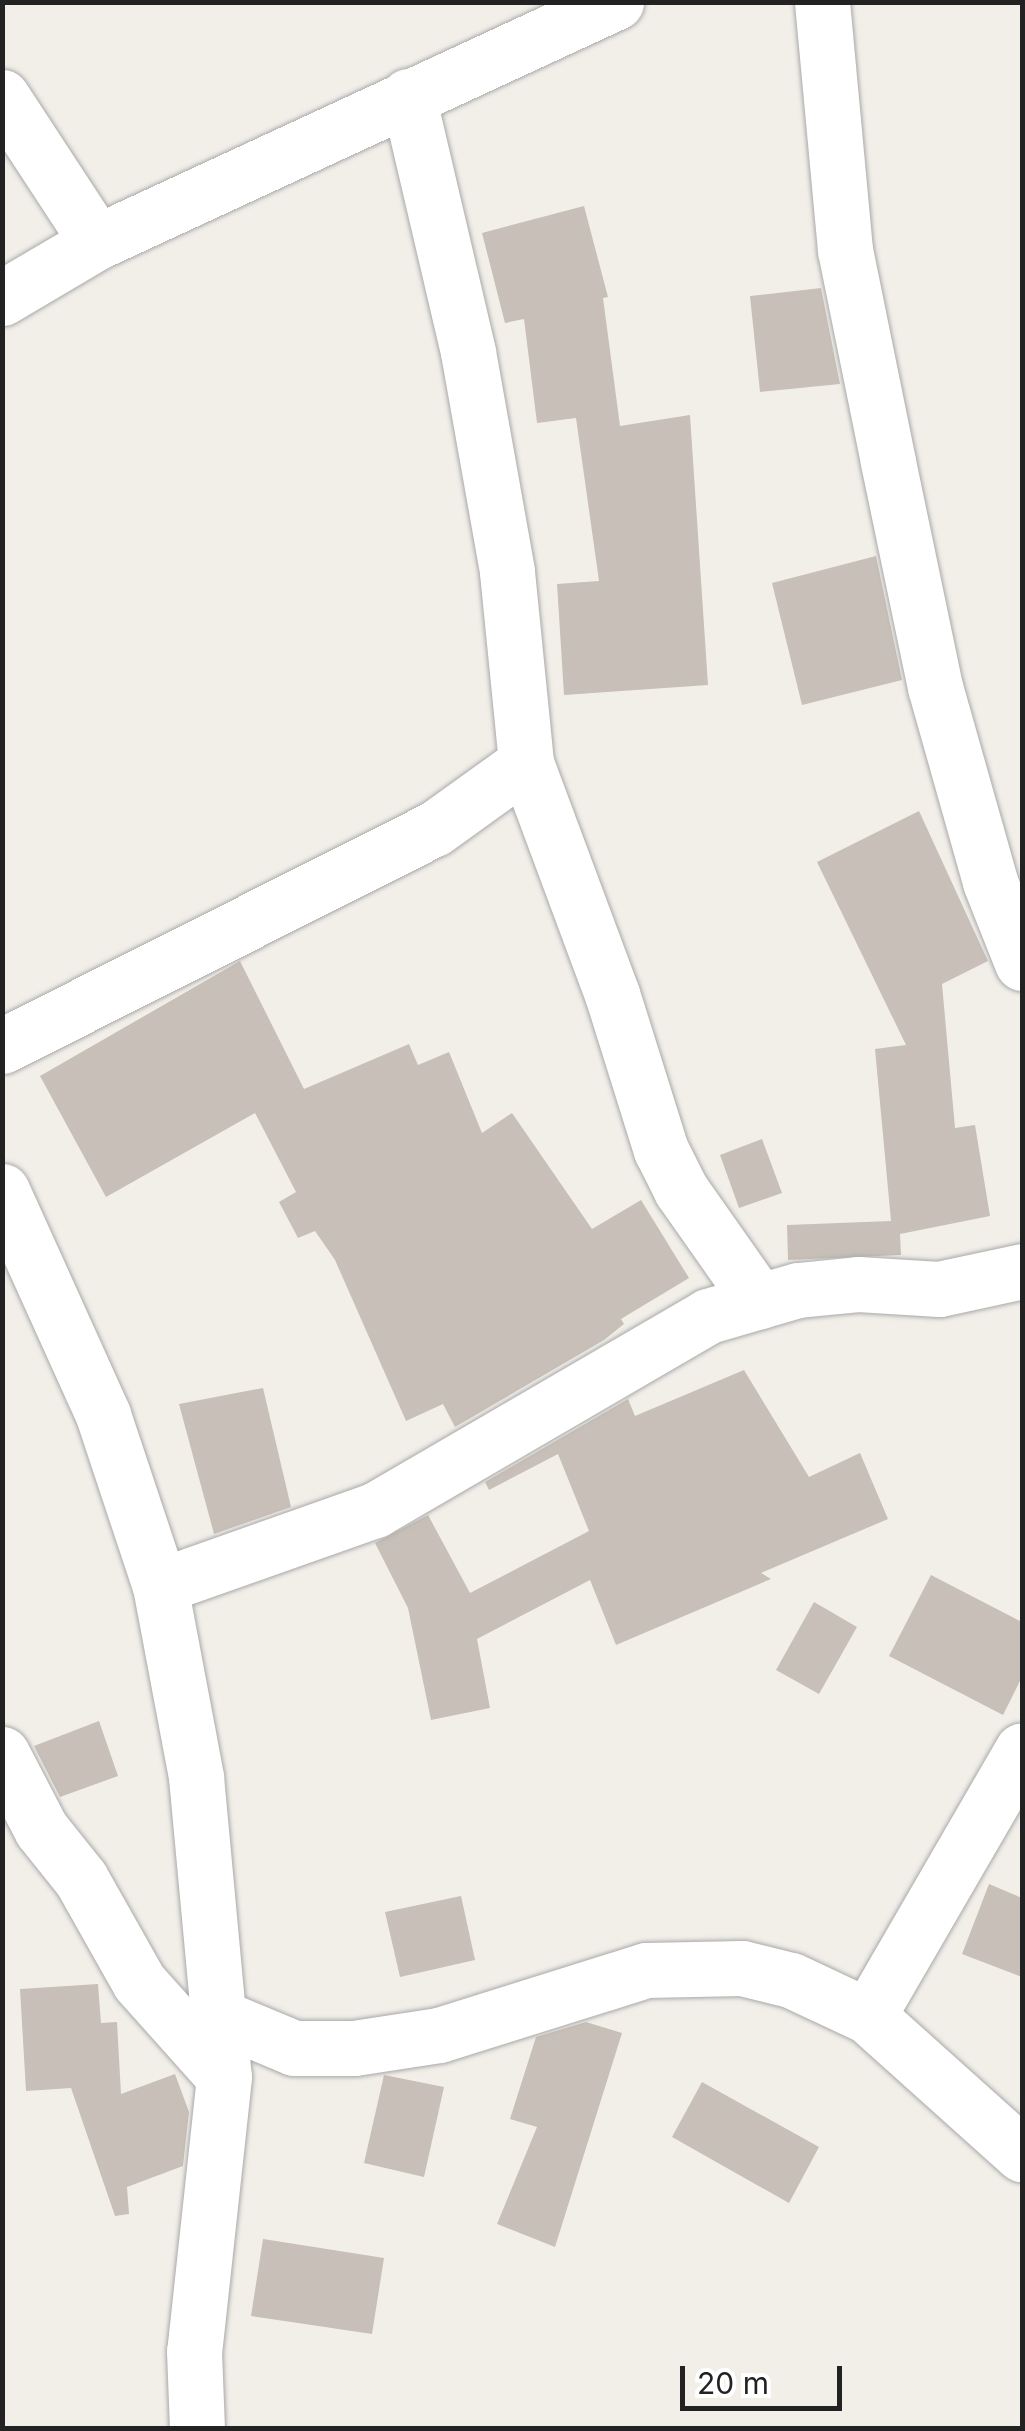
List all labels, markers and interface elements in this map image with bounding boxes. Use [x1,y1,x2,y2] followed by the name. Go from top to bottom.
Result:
[685,2346,848,2408] scale bar
[697,2365,769,2401] text: 20 m

